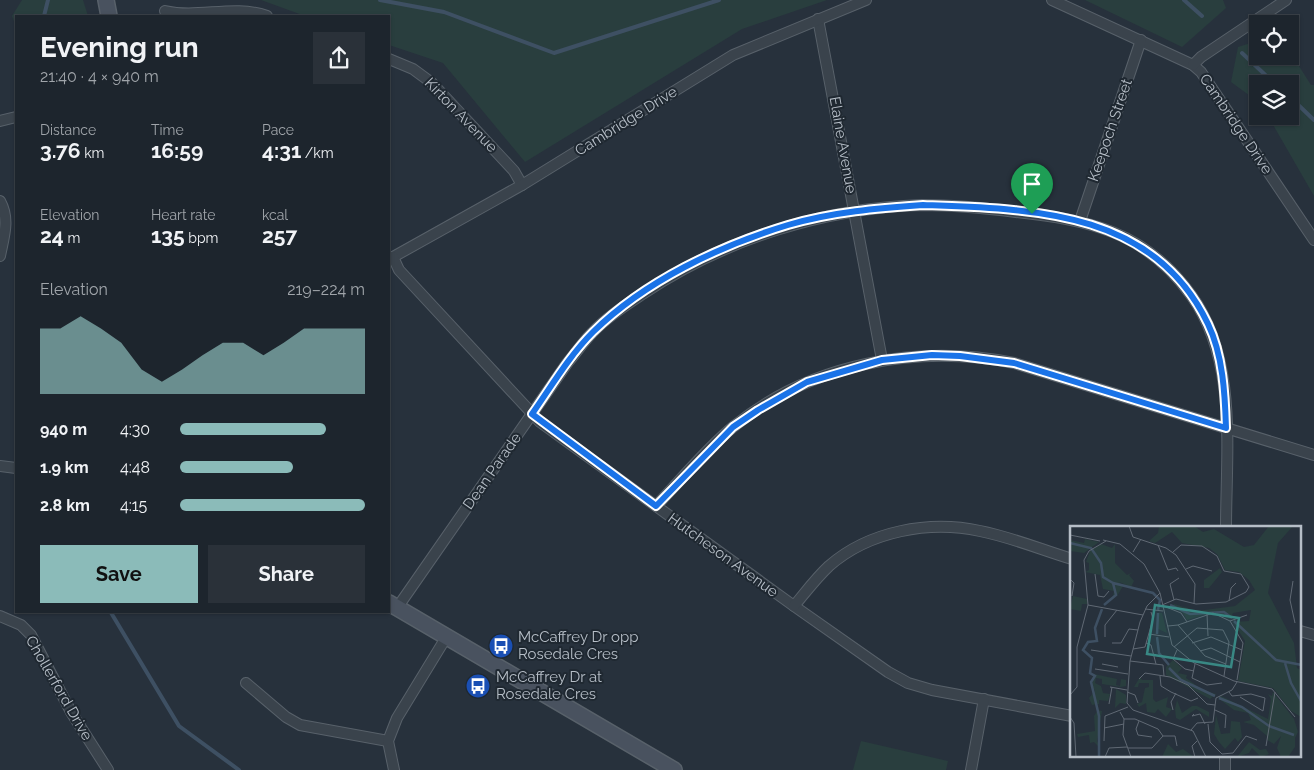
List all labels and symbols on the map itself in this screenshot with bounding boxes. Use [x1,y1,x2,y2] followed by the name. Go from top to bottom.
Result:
[1196,70,1276,178] street label: Cambridge Drive
[421,74,501,156] street label: Kirton Avenue
[1084,76,1136,184] street label: Keepoch Street
[572,82,681,160] street label: Cambridge Drive
[826,95,860,195] street label: Elaine Avenue
[1011,163,1053,214] pin
[459,429,525,513] street label: Dean Parade
[664,509,782,601] street label: Hutcheson Avenue
[1070,526,1302,758] inset map
[518,628,638,663] place label: McCaffrey Dr opp Rosedale Cres
[22,632,96,744] street label: Chollerford Drive
[488,633,514,659] bus stop icon: McCaffrey Dr opp Rosedale Cres
[496,668,602,703] place label: McCaffrey Dr at Rosedale Cres
[465,673,491,699] bus stop icon: McCaffrey Dr at Rosedale Cres

